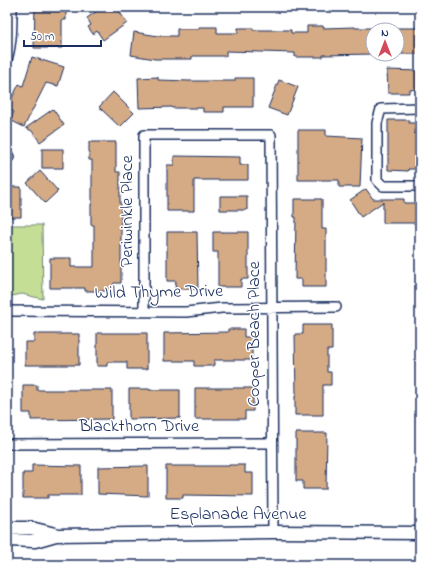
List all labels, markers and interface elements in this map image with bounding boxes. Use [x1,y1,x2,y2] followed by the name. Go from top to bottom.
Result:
[24,22,101,48] scale bar
[365,22,405,62] north arrow
[381,25,389,41] text: N
[30,28,54,46] text: 50 m
[115,154,141,267] street label: Periwinkle Place
[242,260,268,407] street label: Cooper Beach Place
[94,279,225,307] street label: Wild Thyme Drive
[78,414,200,440] street label: Blackthorn Drive
[169,502,308,528] street label: Esplanade Avenue

